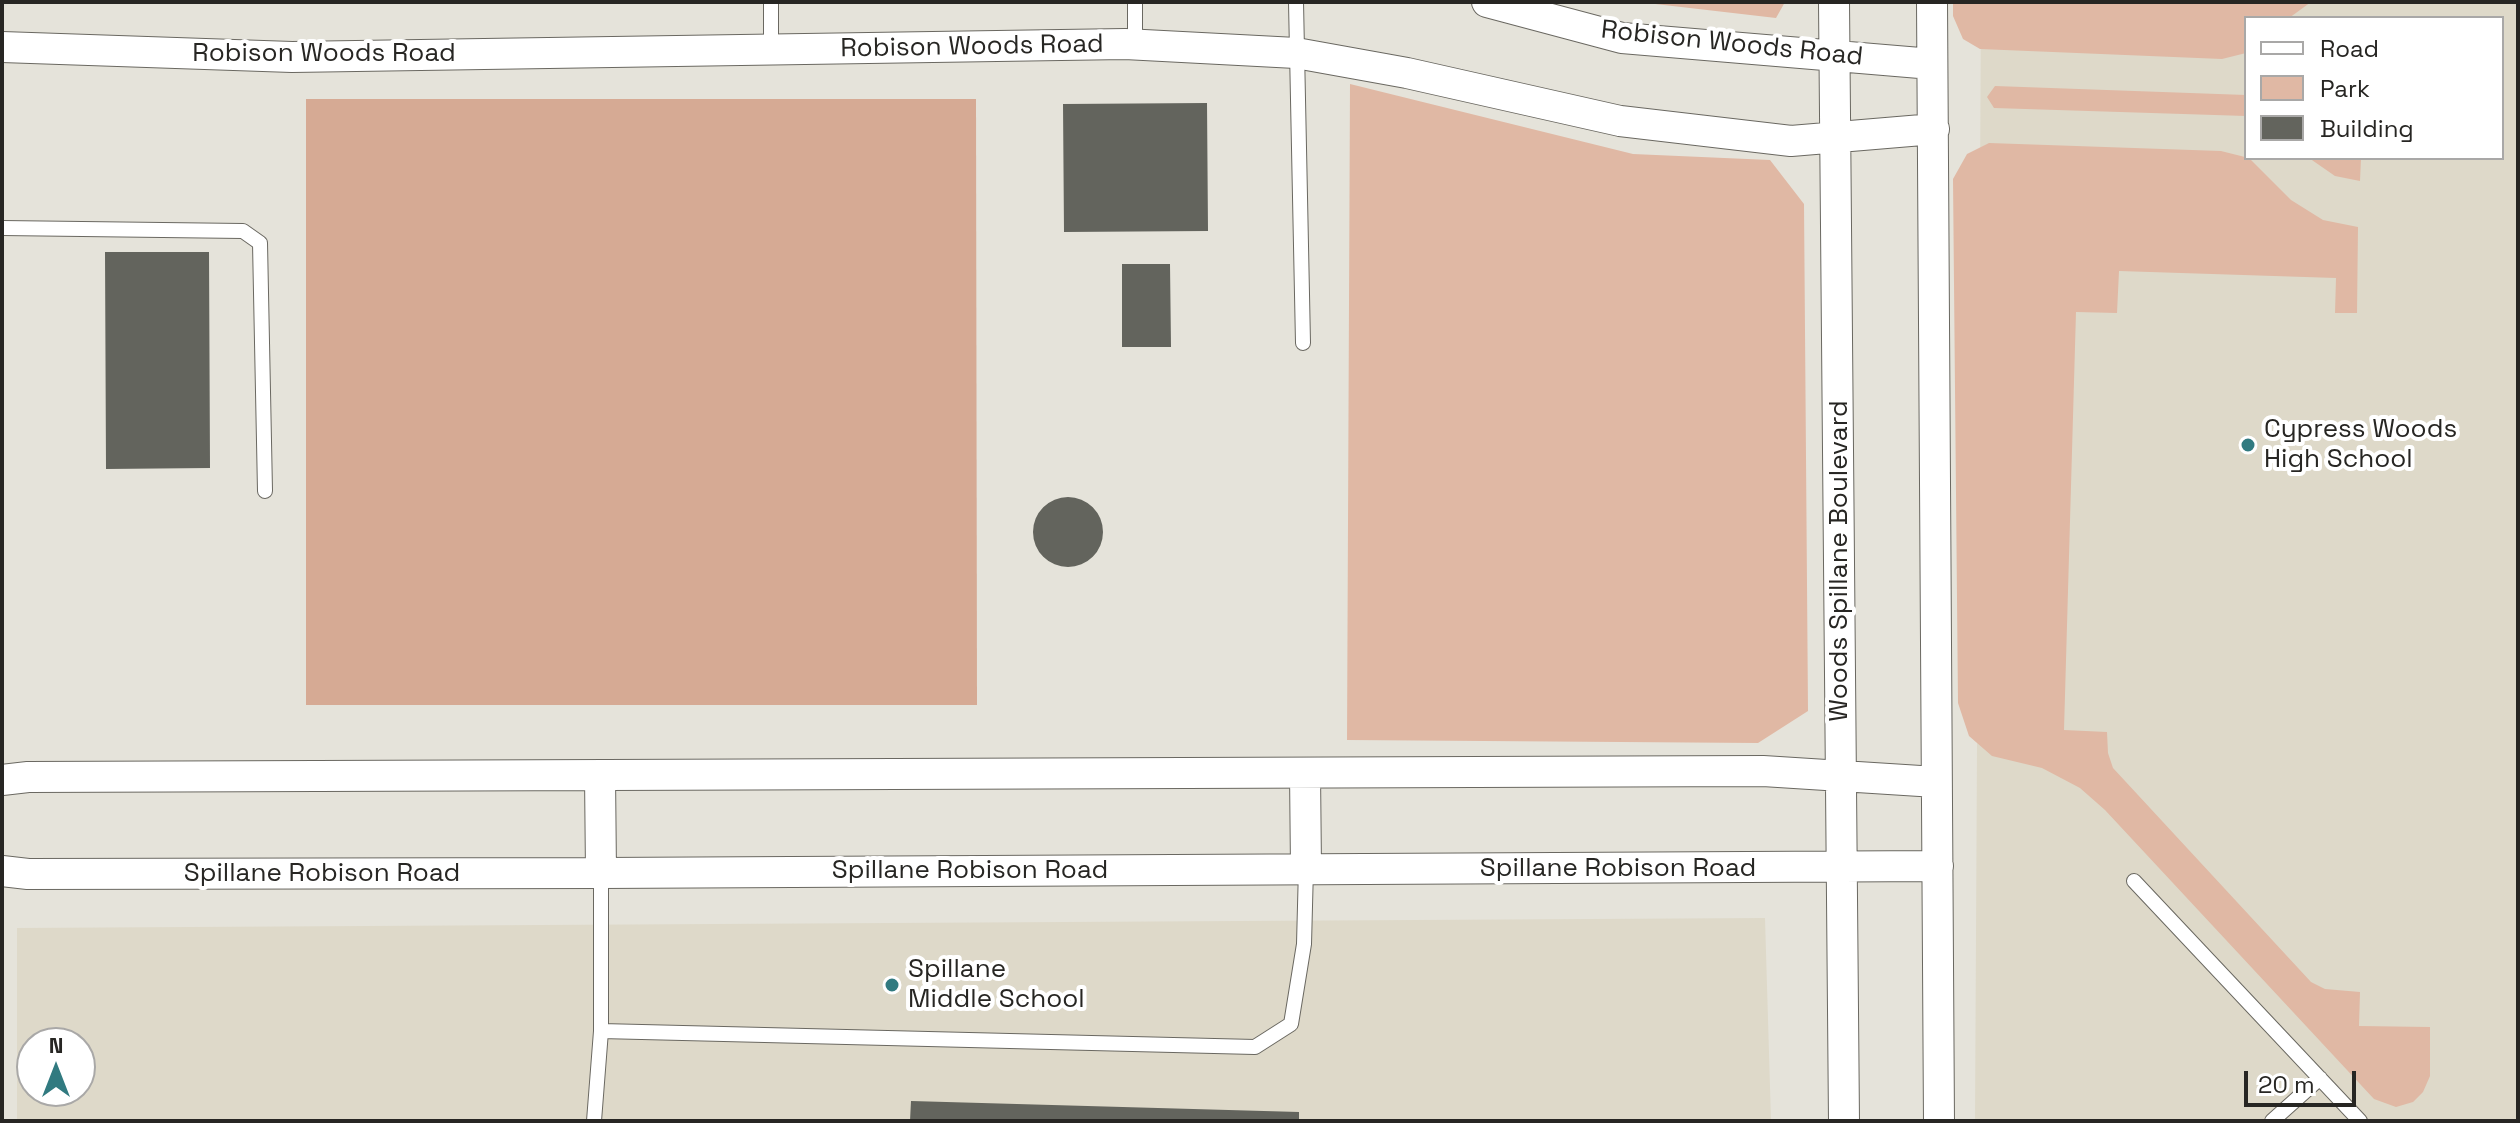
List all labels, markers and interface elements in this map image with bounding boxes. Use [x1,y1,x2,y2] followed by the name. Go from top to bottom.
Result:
[1599,15,1865,73] street label: Robison Woods Road
[2244,16,2504,160] legend
[840,29,1104,65] street label: Robison Woods Road
[2320,33,2379,64] text: Road
[192,38,456,70] street label: Robison Woods Road
[2320,73,2370,104] text: Park
[2320,113,2414,144] text: Building
[1824,400,1856,722] street label: Woods Spillane Boulevard
[2264,414,2457,476] place label: Cypress Woods High School
[2239,436,2257,454] marker: Cypress Woods High School
[1480,853,1756,885] street label: Spillane Robison Road
[832,855,1108,887] street label: Spillane Robison Road
[184,858,460,890] street label: Spillane Robison Road
[908,954,1085,1016] place label: Spillane Middle School
[883,976,901,994] marker: Spillane Middle School
[16,1027,96,1107] north arrow
[49,1031,63,1059] text: N
[2248,1055,2360,1105] scale bar
[2258,1069,2315,1100] text: 20 m

